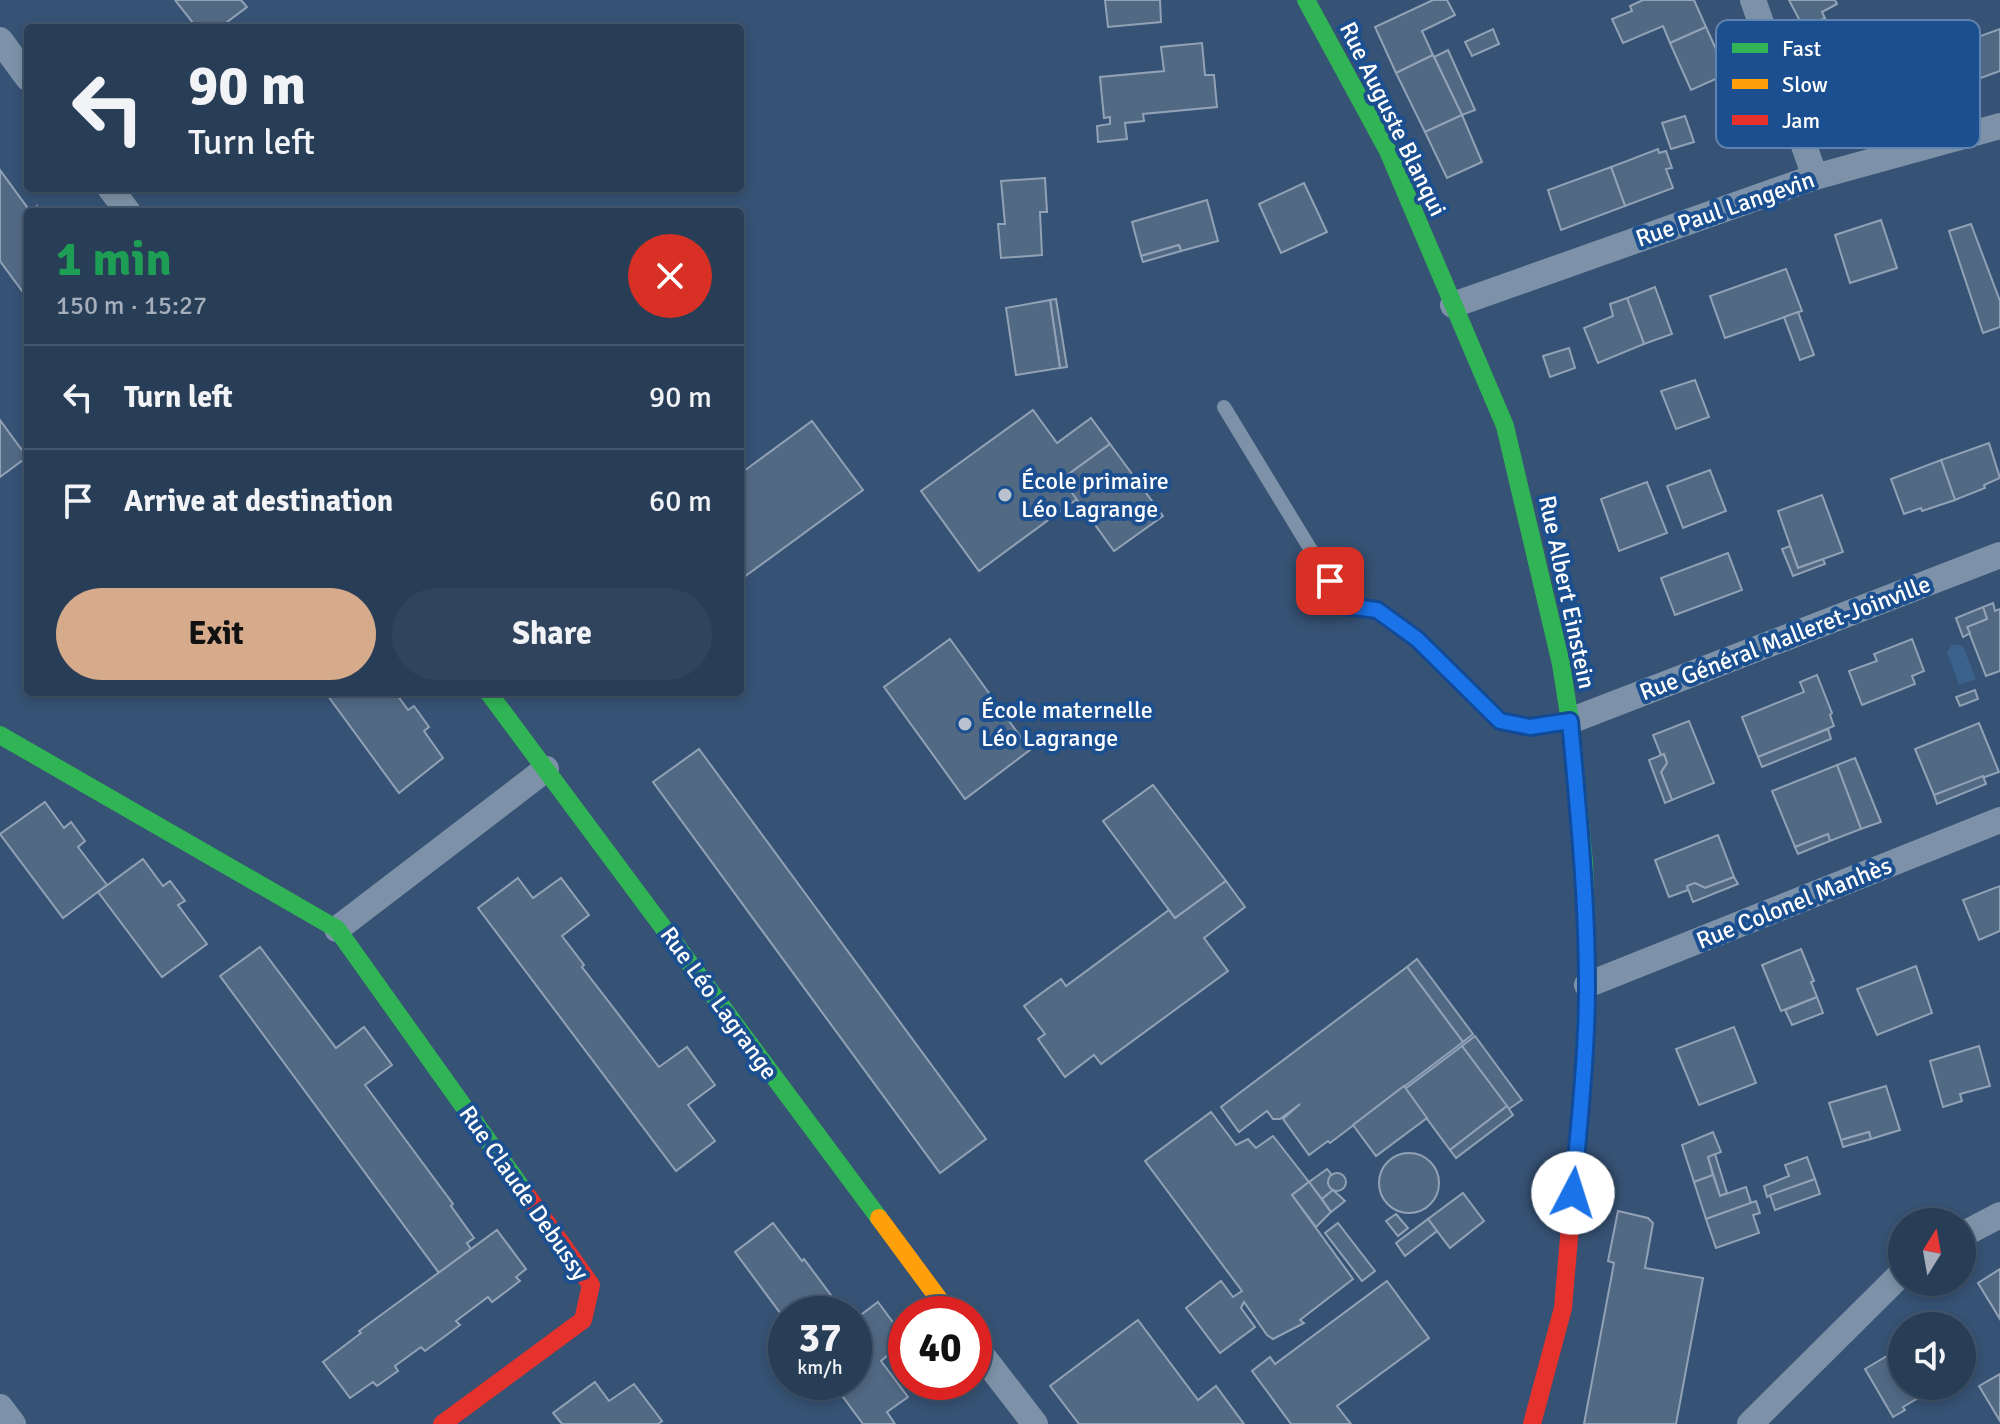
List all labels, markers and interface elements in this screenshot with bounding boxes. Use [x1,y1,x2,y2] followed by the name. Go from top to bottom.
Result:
[1333,17,1453,221] street label: Rue Auguste Blanqui
[1716,20,1980,148] legend
[1782,35,1822,62] text: Fast
[188,51,306,120] text: 90 m
[56,56,160,160] icon: left
[1782,71,1828,98] text: Slow
[1782,107,1820,134] text: Jam
[188,120,315,165] text: Turn left
[1632,164,1818,254] street label: Rue Paul Langevin
[56,230,172,289] text: 1 min
[628,234,712,318] button: close
[56,290,207,322] text: 150 m · 15:27
[56,375,100,419] icon: left
[124,379,233,416] text: Turn left
[649,379,712,416] text: 90 m
[1021,466,1169,524] place label: École primaire Léo Lagrange
[56,479,100,523] icon: arrive
[124,483,393,520] text: Arrive at destination
[649,483,712,520] text: 60 m
[996,486,1014,504] marker: École primaire Léo Lagrange
[1532,493,1602,691] street label: Rue Albert Einstein
[1296,547,1364,615] pin
[1308,559,1352,603] icon: arrive
[1635,569,1935,707] street label: Rue Général Malleret-Joinville
[56,588,376,680] button: Exit
[392,588,712,680] button: Share
[981,695,1153,753] place label: École maternelle Léo Lagrange
[956,715,974,733] marker: École maternelle Léo Lagrange
[1692,850,1896,956] street label: Rue Colonel Manhès
[654,921,784,1085] street label: Rue Léo Lagrange
[452,1100,596,1286] street label: Rue Claude Debussy
[1531,1151,1615,1235] position arrow
[1888,1208,1976,1296] north arrow
[1888,1208,1976,1400] map controls
[888,1296,992,1400] speed limit sign: 40
[1888,1312,1976,1400] button: sound
[798,1313,842,1363] text: 37
[797,1355,843,1380] text: km/h

